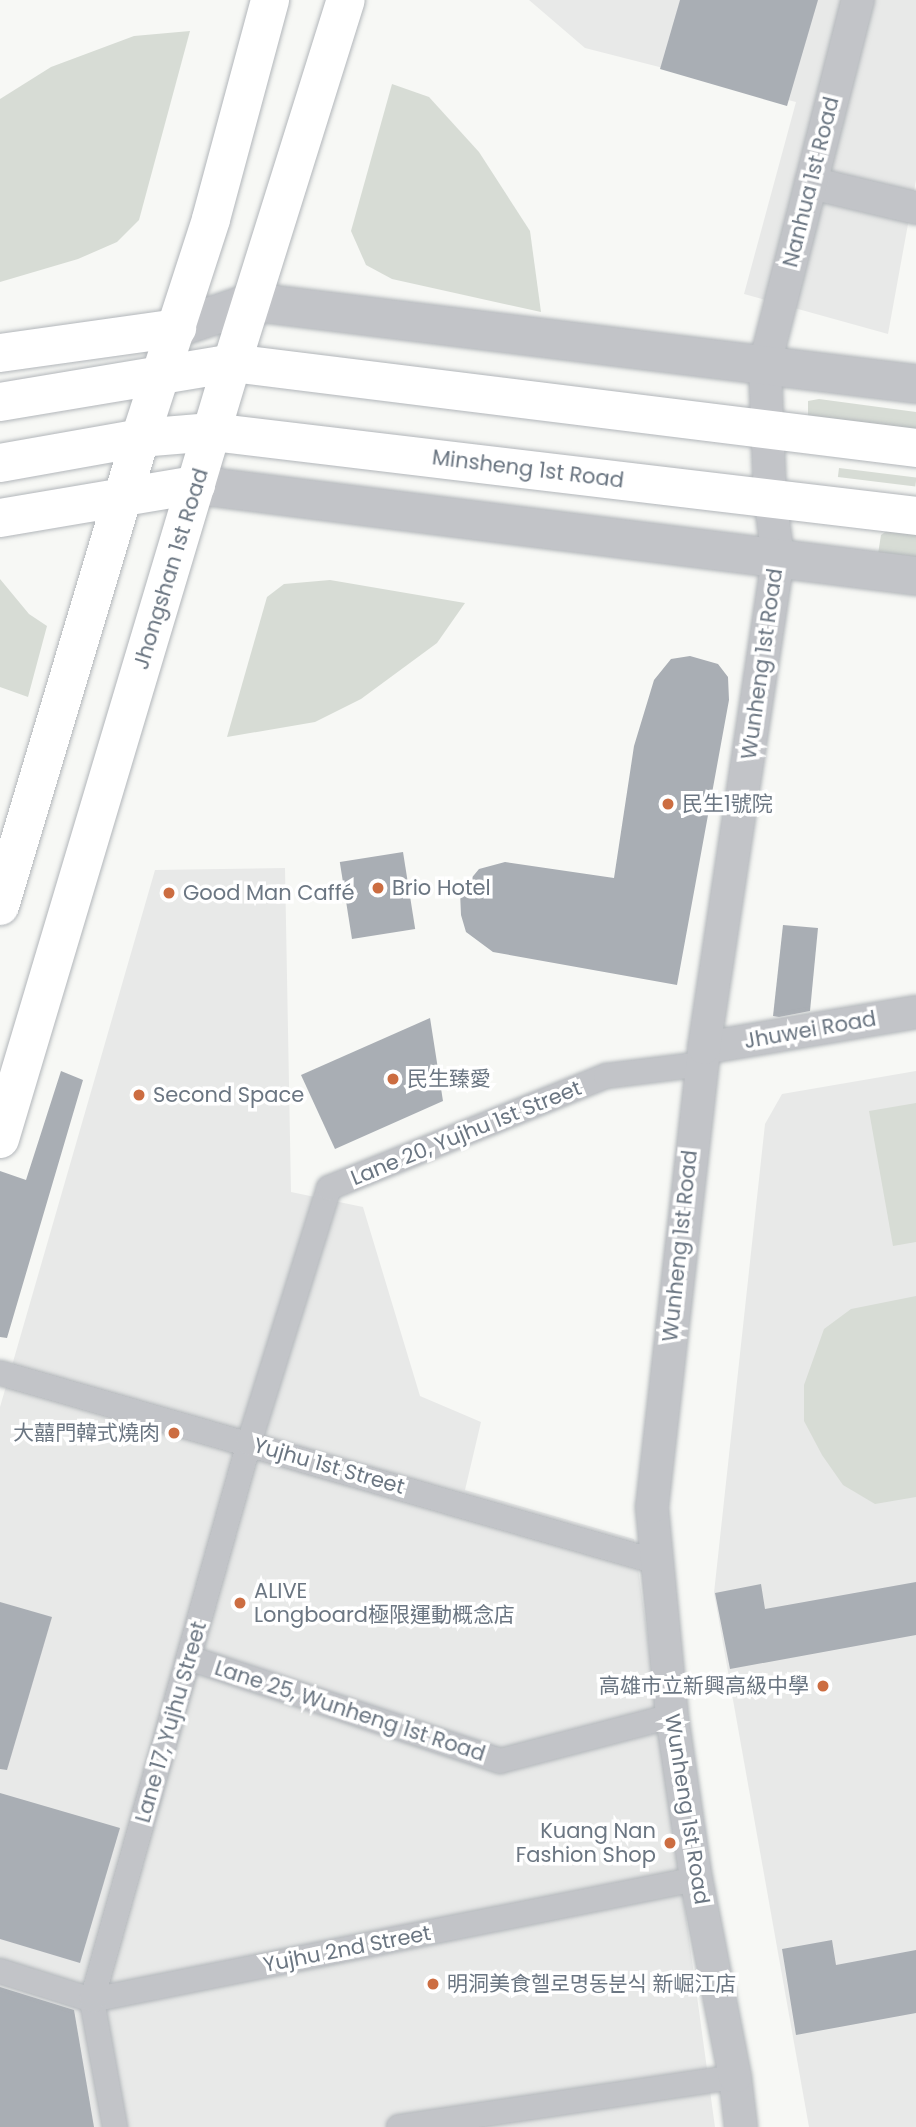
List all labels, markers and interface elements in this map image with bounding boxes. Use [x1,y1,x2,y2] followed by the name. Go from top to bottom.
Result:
[778,94,844,270] street label: Nanhua 1st Road
[431,445,625,493] street label: Minsheng 1st Road
[128,465,214,673] street label: Jhongshan 1st Road
[736,567,788,761] street label: Wunheng 1st Road
[682,791,773,817] place label: 民生1號院
[660,796,676,812] marker: 民生1號院
[392,875,491,901] place label: Brio Hotel
[183,880,355,906] place label: Good Man Caffé
[370,880,386,896] marker: Brio Hotel
[161,885,177,901] marker: Good Man Caffé
[742,1006,878,1054] street label: Jhuwei Road
[407,1066,491,1092] place label: 民生臻愛
[385,1071,401,1087] marker: 民生臻愛
[347,1075,585,1191] street label: Lane 20, Yujhu 1st Street
[153,1082,304,1108] place label: Second Space
[131,1087,147,1103] marker: Second Space
[657,1149,703,1343] street label: Wunheng 1st Road
[13,1420,160,1446] place label: 大囍門韓式燒肉
[166,1425,182,1441] marker: 大囍門韓式燒肉
[251,1432,407,1500] street label: Yujhu 1st Street
[254,1578,515,1628] place label: ALIVE Longboard極限運動概念店
[232,1595,248,1611] marker: ALIVE Longboard極限運動概念店
[130,1618,212,1826] street label: Lane 17, Yujhu Street
[212,1655,488,1767] street label: Lane 25, Wunheng 1st Road
[599,1673,809,1699] place label: 高雄市立新興高級中學
[815,1678,831,1694] marker: 高雄市立新興高級中學
[659,1712,715,1906] street label: Wunheng 1st Road
[516,1818,656,1868] place label: Kuang Nan Fashion Shop
[662,1835,678,1851] marker: Kuang Nan Fashion Shop
[261,1920,433,1978] street label: Yujhu 2nd Street
[447,1971,737,1997] place label: 明洞美食헬로명동분식 新崛江店
[425,1976,441,1992] marker: 明洞美食헬로명동분식 新崛江店

